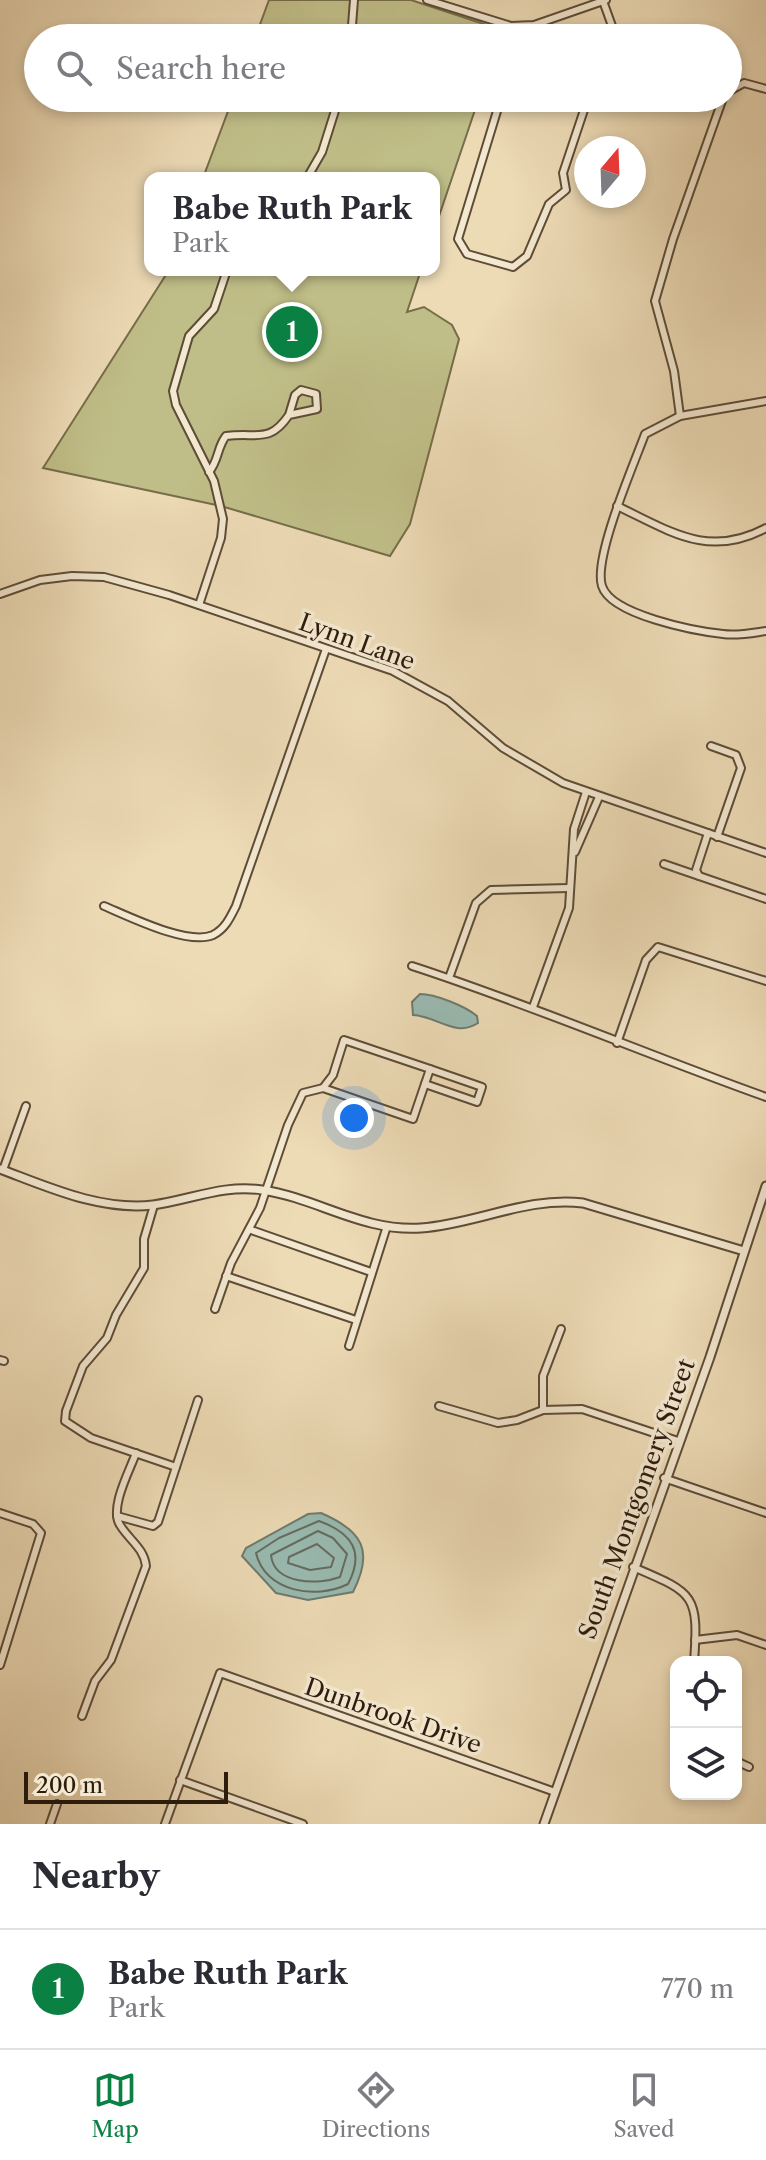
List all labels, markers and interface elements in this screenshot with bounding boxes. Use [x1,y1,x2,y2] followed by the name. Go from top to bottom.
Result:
[24,24,742,112] search box
[52,46,96,90] icon: search
[116,50,286,87] text: Search here
[574,136,646,208] north arrow
[144,172,440,276] popup
[172,190,412,227] text: Babe Ruth Park
[172,227,229,259] text: Park
[266,302,318,362] pin: 1
[295,607,419,676] street label: Lynn Lane
[334,1098,374,1138] your location
[572,1354,701,1643] street label: South Montgomery Street
[670,1656,742,1800] map controls
[670,1656,742,1728] button: locate
[301,1672,485,1759] street label: Dunbrook Drive
[670,1728,742,1800] button: layers
[24,1768,228,1804] scale bar
[36,1772,103,1799] text: 200 m
[32,1855,160,1897] text: Nearby
[108,1955,348,1992] text: Babe Ruth Park
[52,1973,64,2005] text: 1
[661,1973,734,2005] text: 770 m
[108,1992,165,2024] text: Park
[91,2068,139,2143] tab: Map
[322,2068,430,2143] tab: Directions
[613,2068,674,2143] tab: Saved

